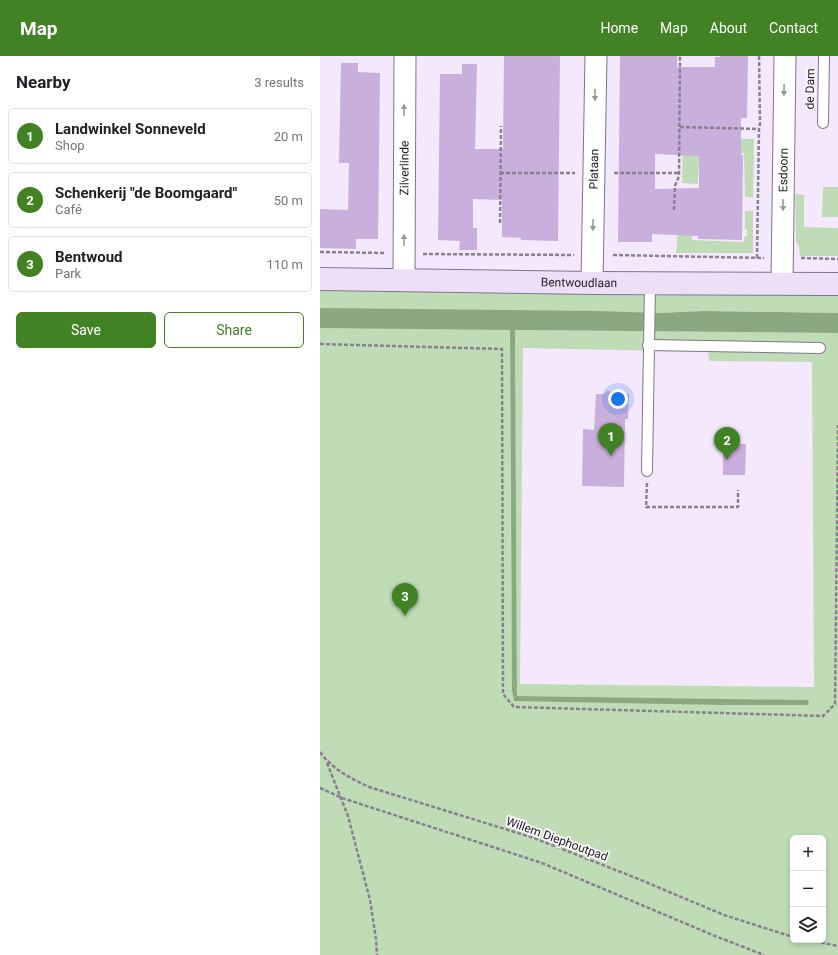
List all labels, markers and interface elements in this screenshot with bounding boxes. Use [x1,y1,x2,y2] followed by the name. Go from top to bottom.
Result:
[20,17,58,40] text: Map
[600,20,638,36] text: Home
[660,20,688,36] text: Map
[710,20,747,36] text: About
[769,20,818,36] text: Contact
[803,68,817,110] street label: de Dam
[16,72,71,92] text: Nearby
[254,75,304,90] text: 3 results
[781,84,787,97] one-way arrow
[592,89,598,102] one-way arrow
[401,104,408,116] one-way arrow
[55,120,206,138] text: Landwinkel Sonneveld
[26,129,34,144] text: 1
[274,129,303,144] text: 20 m
[55,138,85,153] text: Shop
[397,141,412,195] street label: Zilverlinde
[776,148,791,192] street label: Esdoorn
[587,149,601,189] street label: Plataan
[55,184,237,202] text: Schenkerij "de Boomgaard"
[26,193,34,208] text: 2
[274,193,303,208] text: 50 m
[780,199,786,212] one-way arrow
[55,202,82,217] text: Café
[590,219,596,232] one-way arrow
[401,233,407,246] one-way arrow
[55,248,123,266] text: Bentwoud
[26,257,34,272] text: 3
[266,257,303,272] text: 110 m
[55,266,81,281] text: Park
[541,275,617,290] street label: Bentwoudlaan
[16,312,156,348] button: Save
[164,312,304,348] button: Share
[608,389,628,409] your location
[598,423,624,456] pin: 1
[714,427,740,460] pin: 2
[392,583,418,616] pin: 3
[504,814,610,864] street label: Willem Diephoutpad
[790,835,826,943] map controls
[790,835,826,871] button: +
[790,871,826,907] button: −
[790,907,826,943] button: layers

